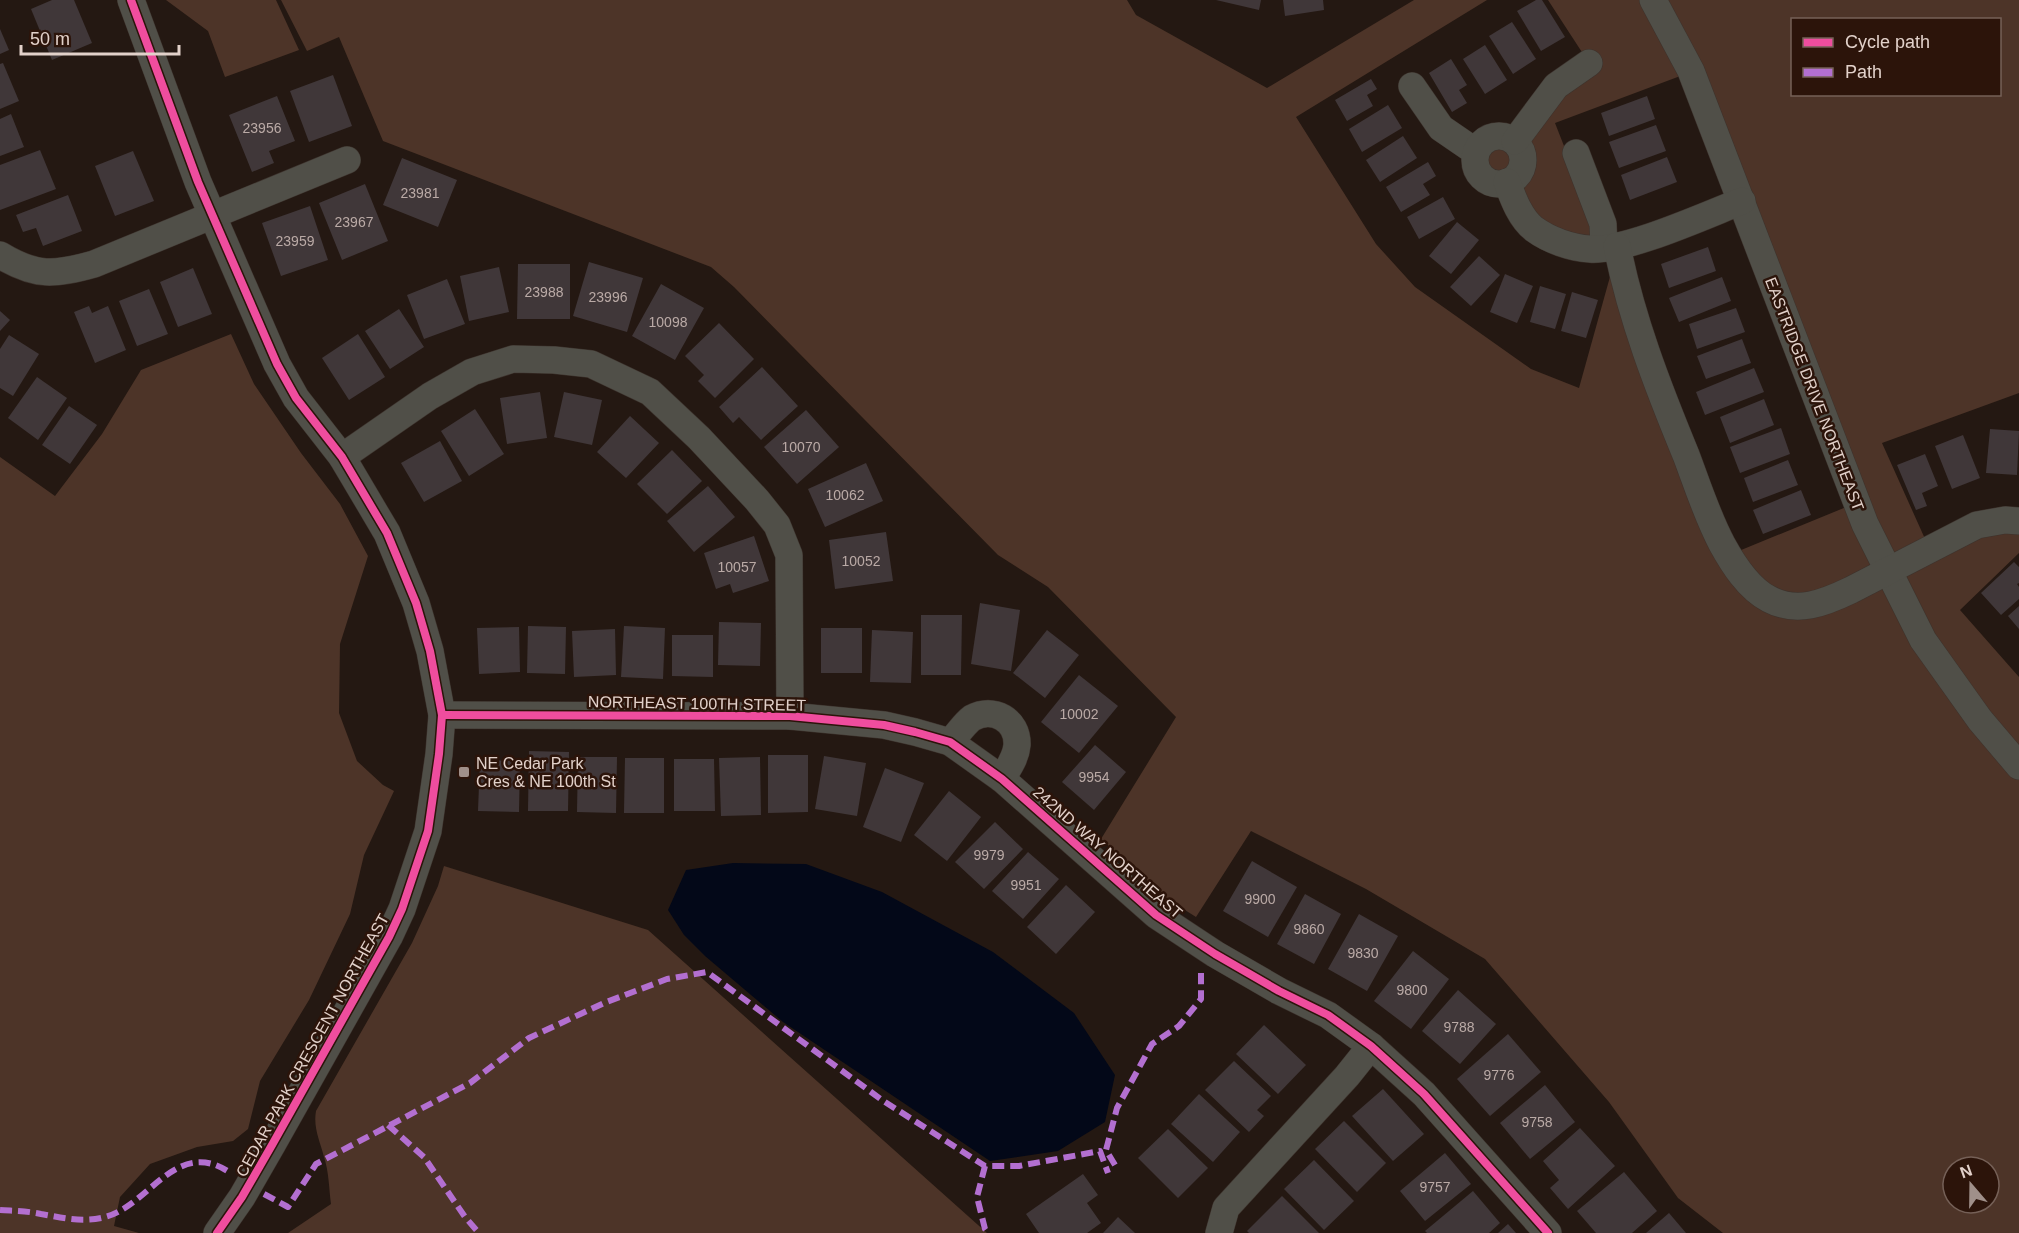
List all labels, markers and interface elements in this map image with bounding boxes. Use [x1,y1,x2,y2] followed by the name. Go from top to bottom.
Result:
[21,18,178,56] scale bar
[1791,18,2001,96] legend
[30,29,70,49] text: 50 m
[1845,32,1930,52] text: Cycle path
[1845,62,1882,82] text: Path
[243,120,282,136] house number: 23956
[401,185,440,201] house number: 23981
[335,214,374,230] house number: 23967
[276,233,315,249] house number: 23959
[1762,275,1867,513] street label: EASTRIDGE DRIVE NORTHEAST
[525,284,564,300] house number: 23988
[589,289,628,305] house number: 23996
[649,314,688,330] house number: 10098
[782,439,821,455] house number: 10070
[826,487,865,503] house number: 10062
[842,553,881,569] house number: 10052
[718,559,757,575] house number: 10057
[588,693,806,714] street label: NORTHEAST 100TH STREET
[1060,706,1099,722] house number: 10002
[476,755,616,790] place label: NE Cedar Park Cres & NE 100th St
[457,765,471,779] marker: NE Cedar Park Cres & NE 100th St
[1078,769,1110,785] house number: 9954
[1030,783,1186,922] street label: 242ND WAY NORTHEAST
[973,847,1005,863] house number: 9979
[1010,877,1042,893] house number: 9951
[1244,891,1276,907] house number: 9900
[233,911,392,1180] street label: CEDAR PARK CRESCENT NORTHEAST
[1293,921,1325,937] house number: 9860
[1347,945,1379,961] house number: 9830
[1396,982,1428,998] house number: 9800
[1443,1019,1475,1035] house number: 9788
[1483,1067,1515,1083] house number: 9776
[1521,1114,1553,1130] house number: 9758
[1941,1155,2001,1215] north arrow
[1958,1161,1974,1181] text: N
[1419,1179,1451,1195] house number: 9757

